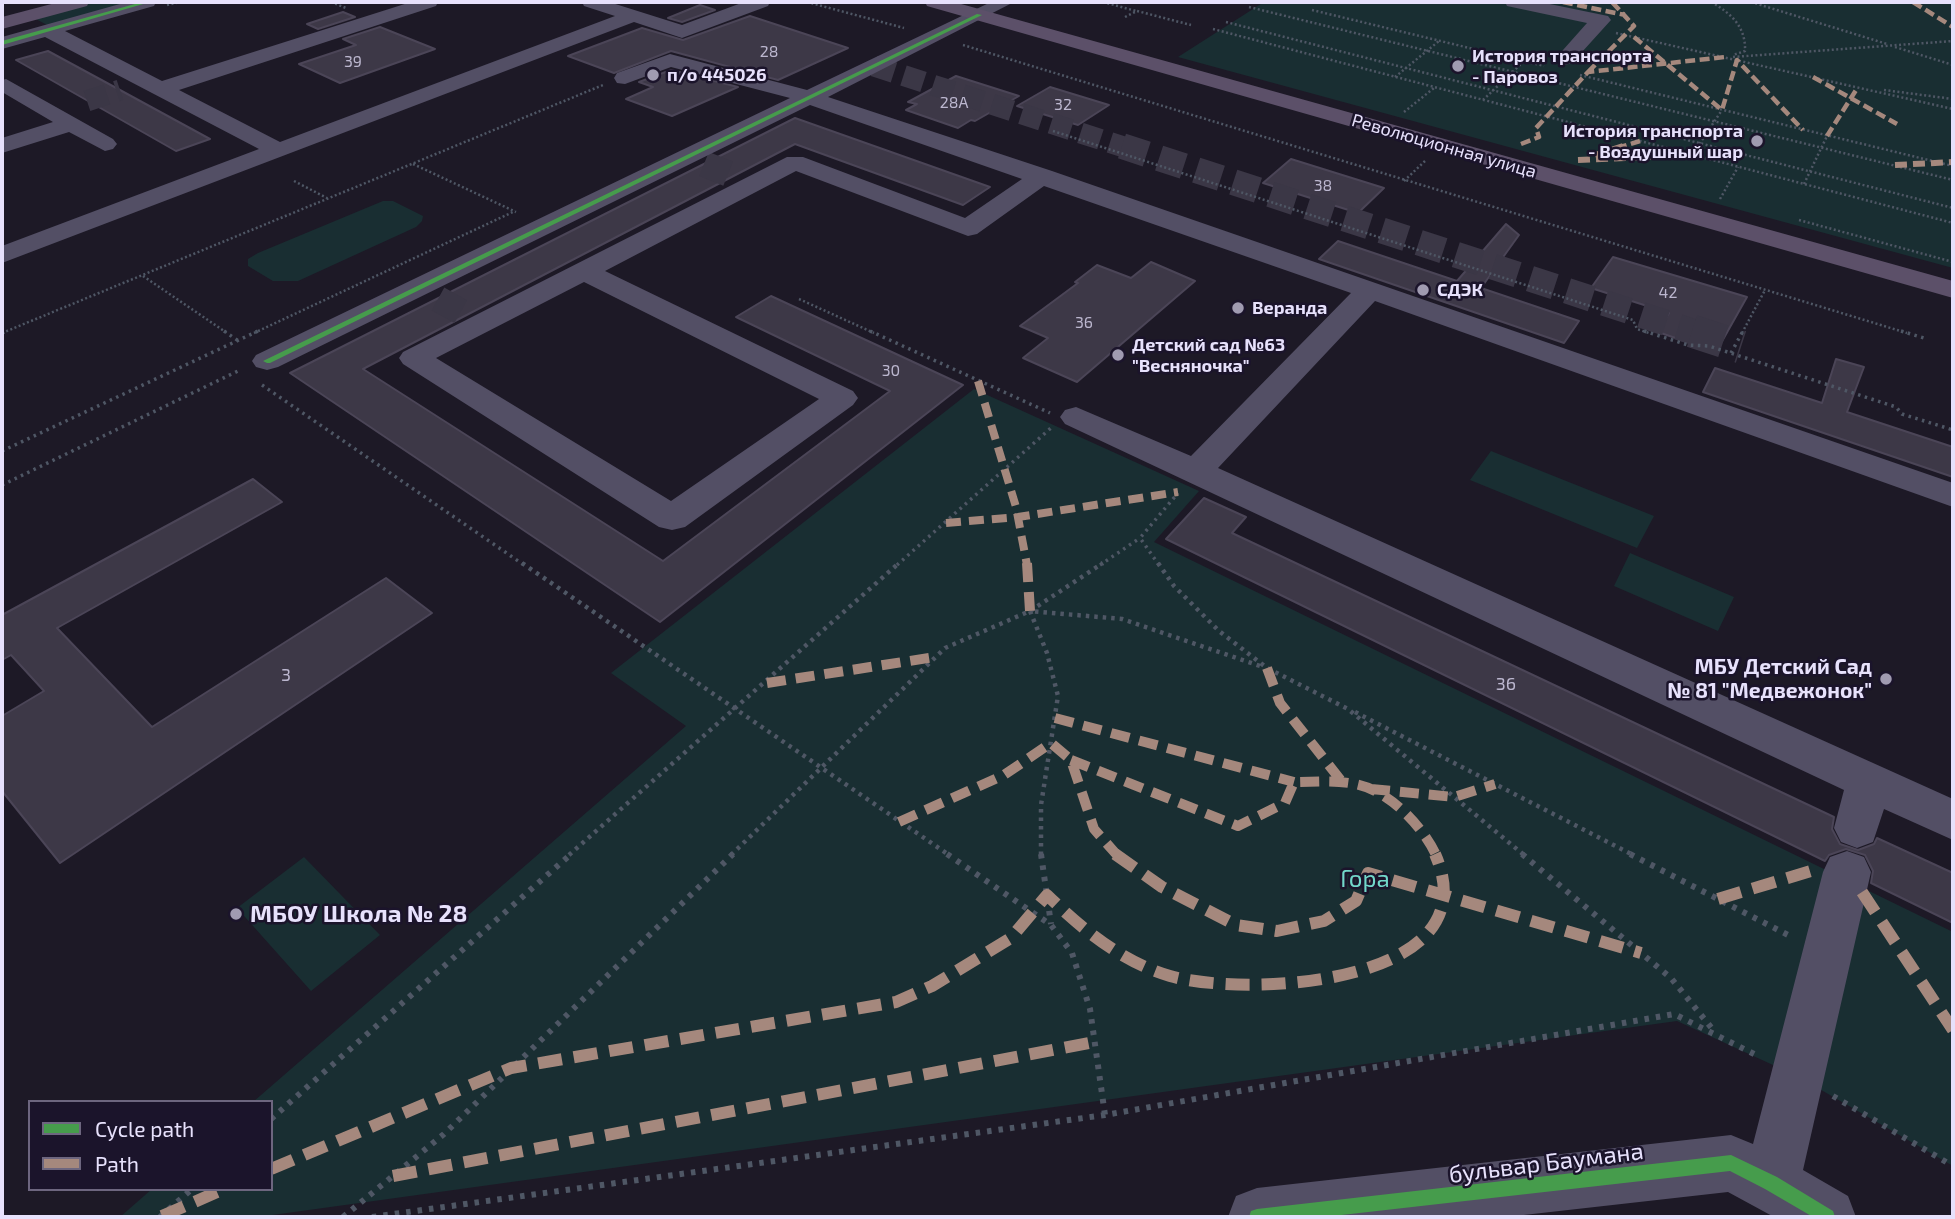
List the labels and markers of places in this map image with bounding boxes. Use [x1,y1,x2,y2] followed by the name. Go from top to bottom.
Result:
[1472,45,1652,88] place label: История транспорта - Паровоз
[1450,58,1466,74] marker: История транспорта - Паровоз
[667,64,767,86] place label: п/о 445026
[645,67,661,83] marker: п/о 445026
[1563,120,1743,162] place label: История транспорта - Воздушный шар
[1749,133,1765,149] marker: История транспорта - Воздушный шар
[1437,279,1483,301] place label: СДЭК
[1415,282,1431,298] marker: СДЭК
[1252,297,1327,319] place label: Веранда
[1230,300,1246,316] marker: Веранда
[1132,334,1285,376] place label: Детский сад №63 "Весняночка"
[1110,347,1126,363] marker: Детский сад №63 "Весняночка"
[1667,654,1872,704] place label: МБУ Детский Сад № 81 "Медвежонок"
[1878,671,1894,687] marker: МБУ Детский Сад № 81 "Медвежонок"
[250,900,467,928] place label: МБОУ Школа № 28
[228,906,244,922] marker: МБОУ Школа № 28

